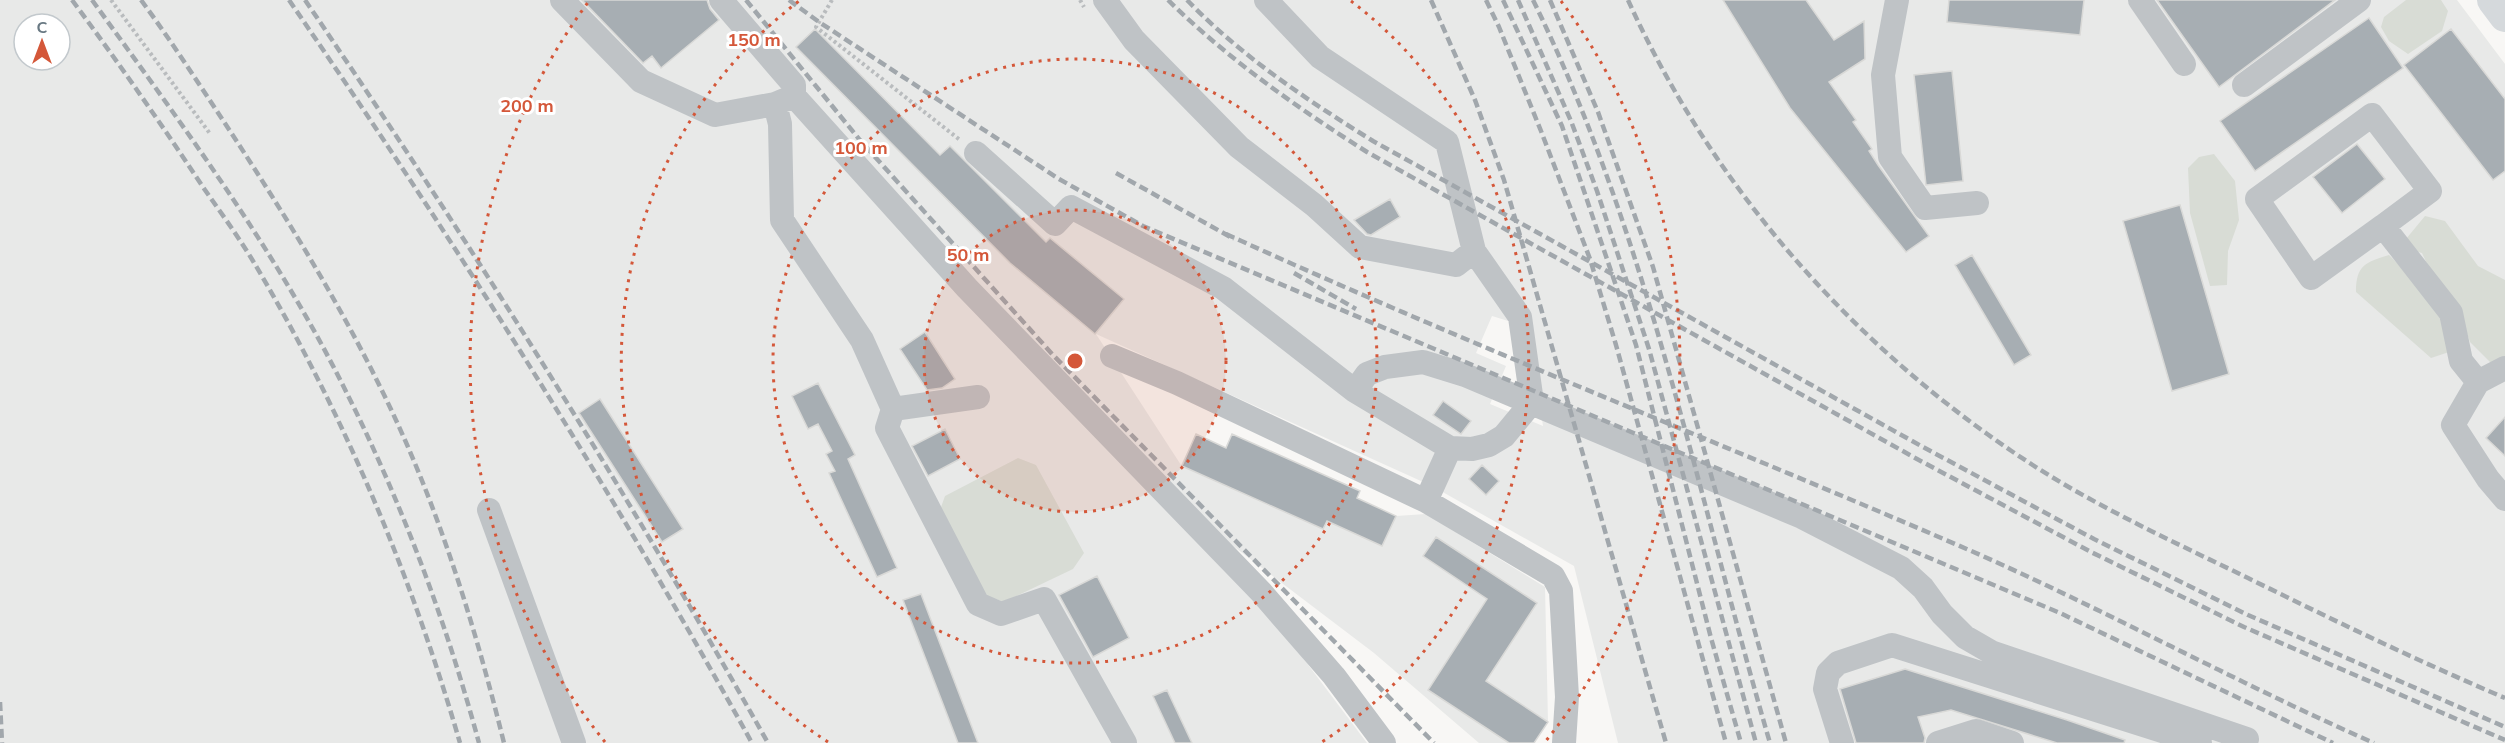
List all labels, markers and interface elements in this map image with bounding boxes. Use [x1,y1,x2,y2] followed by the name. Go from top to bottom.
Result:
[12,12,72,72] north arrow
[37,17,48,37] text: С
[727,28,781,51] text: 150 m
[500,94,554,117] text: 200 m
[834,136,888,159] text: 100 m
[947,243,989,266] text: 50 m
[1065,351,1085,371] centre of rings

